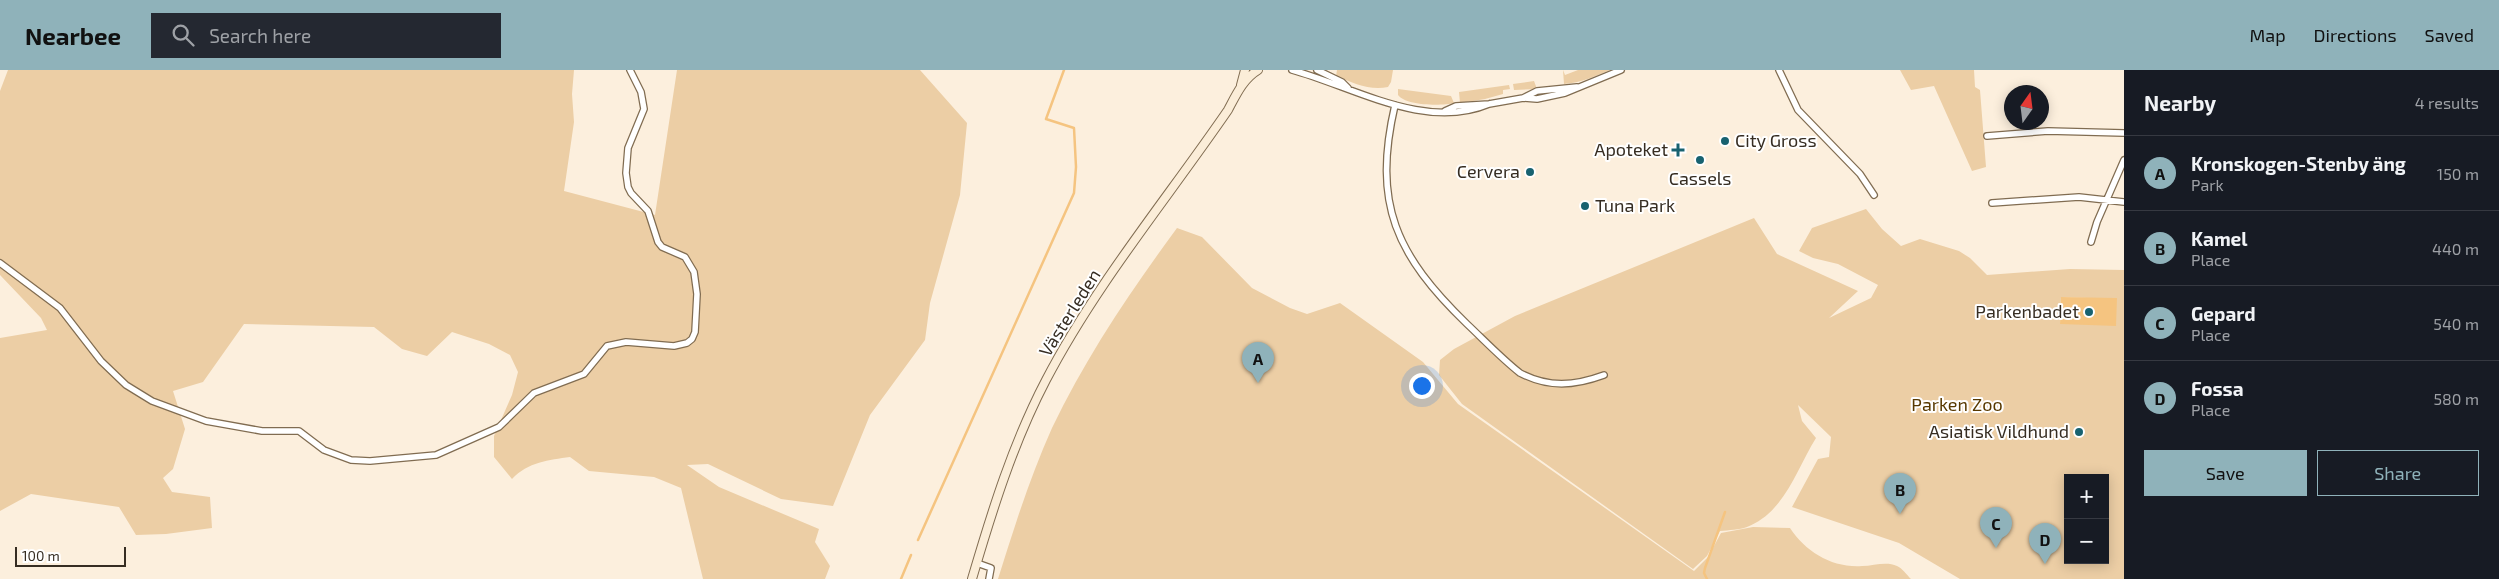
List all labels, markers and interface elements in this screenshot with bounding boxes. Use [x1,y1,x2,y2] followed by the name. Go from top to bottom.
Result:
[151,13,501,58] search box
[25,21,121,50] text: Nearbee
[169,21,197,49] icon: search
[209,24,311,47] text: Search here
[2249,24,2286,46] text: Map
[2314,24,2397,46] text: Directions
[2425,24,2474,46] text: Saved
[2004,85,2049,130] north arrow
[2144,90,2216,115] text: Nearby
[2415,93,2479,112] text: 4 results
[1735,129,1817,151] place label: City Gross
[1719,135,1731,147] marker: City Gross
[1594,138,1668,160] place label: Apoteket
[1672,144,1684,156] marker: Apoteket
[2191,152,2406,175] text: Kronskogen-Stenby äng
[1694,154,1706,166] marker: Cassels
[1457,160,1520,182] place label: Cervera
[2155,164,2165,183] text: A
[2437,164,2479,183] text: 150 m
[1524,166,1536,178] marker: Cervera
[1669,167,1731,189] place label: Cassels
[2191,175,2224,194] text: Park
[1595,194,1675,216] place label: Tuna Park
[1579,200,1591,212] marker: Tuna Park
[2191,227,2248,250] text: Kamel
[2155,239,2165,258] text: B
[2432,239,2479,258] text: 440 m
[2191,250,2230,269] text: Place
[1034,265,1105,360] street label: Västerleden
[1975,300,2079,322] place label: Parkenbadet
[2191,302,2256,325] text: Gepard
[2083,306,2095,318] marker: Parkenbadet
[2155,314,2165,333] text: C
[2433,314,2479,333] text: 540 m
[2191,325,2230,344] text: Place
[1242,342,1274,383] pin: A
[1409,373,1435,399] your location
[2191,377,2244,400] text: Fossa
[2155,389,2165,408] text: D
[2433,389,2479,408] text: 580 m
[1911,393,2003,415] park label: Parken Zoo
[2191,400,2230,419] text: Place
[1929,420,2069,442] place label: Asiatisk Vildhund
[2073,426,2085,438] marker: Asiatisk Vildhund
[2144,450,2307,496] button: Save
[2317,450,2479,496] button: Share
[1884,473,1916,514] pin: B
[2064,474,2109,564] map controls
[2064,474,2109,519] button: +
[1980,507,2012,548] pin: C
[2064,519,2109,564] button: −
[2029,523,2061,564] pin: D
[15,544,126,567] scale bar
[22,547,60,564] text: 100 m

